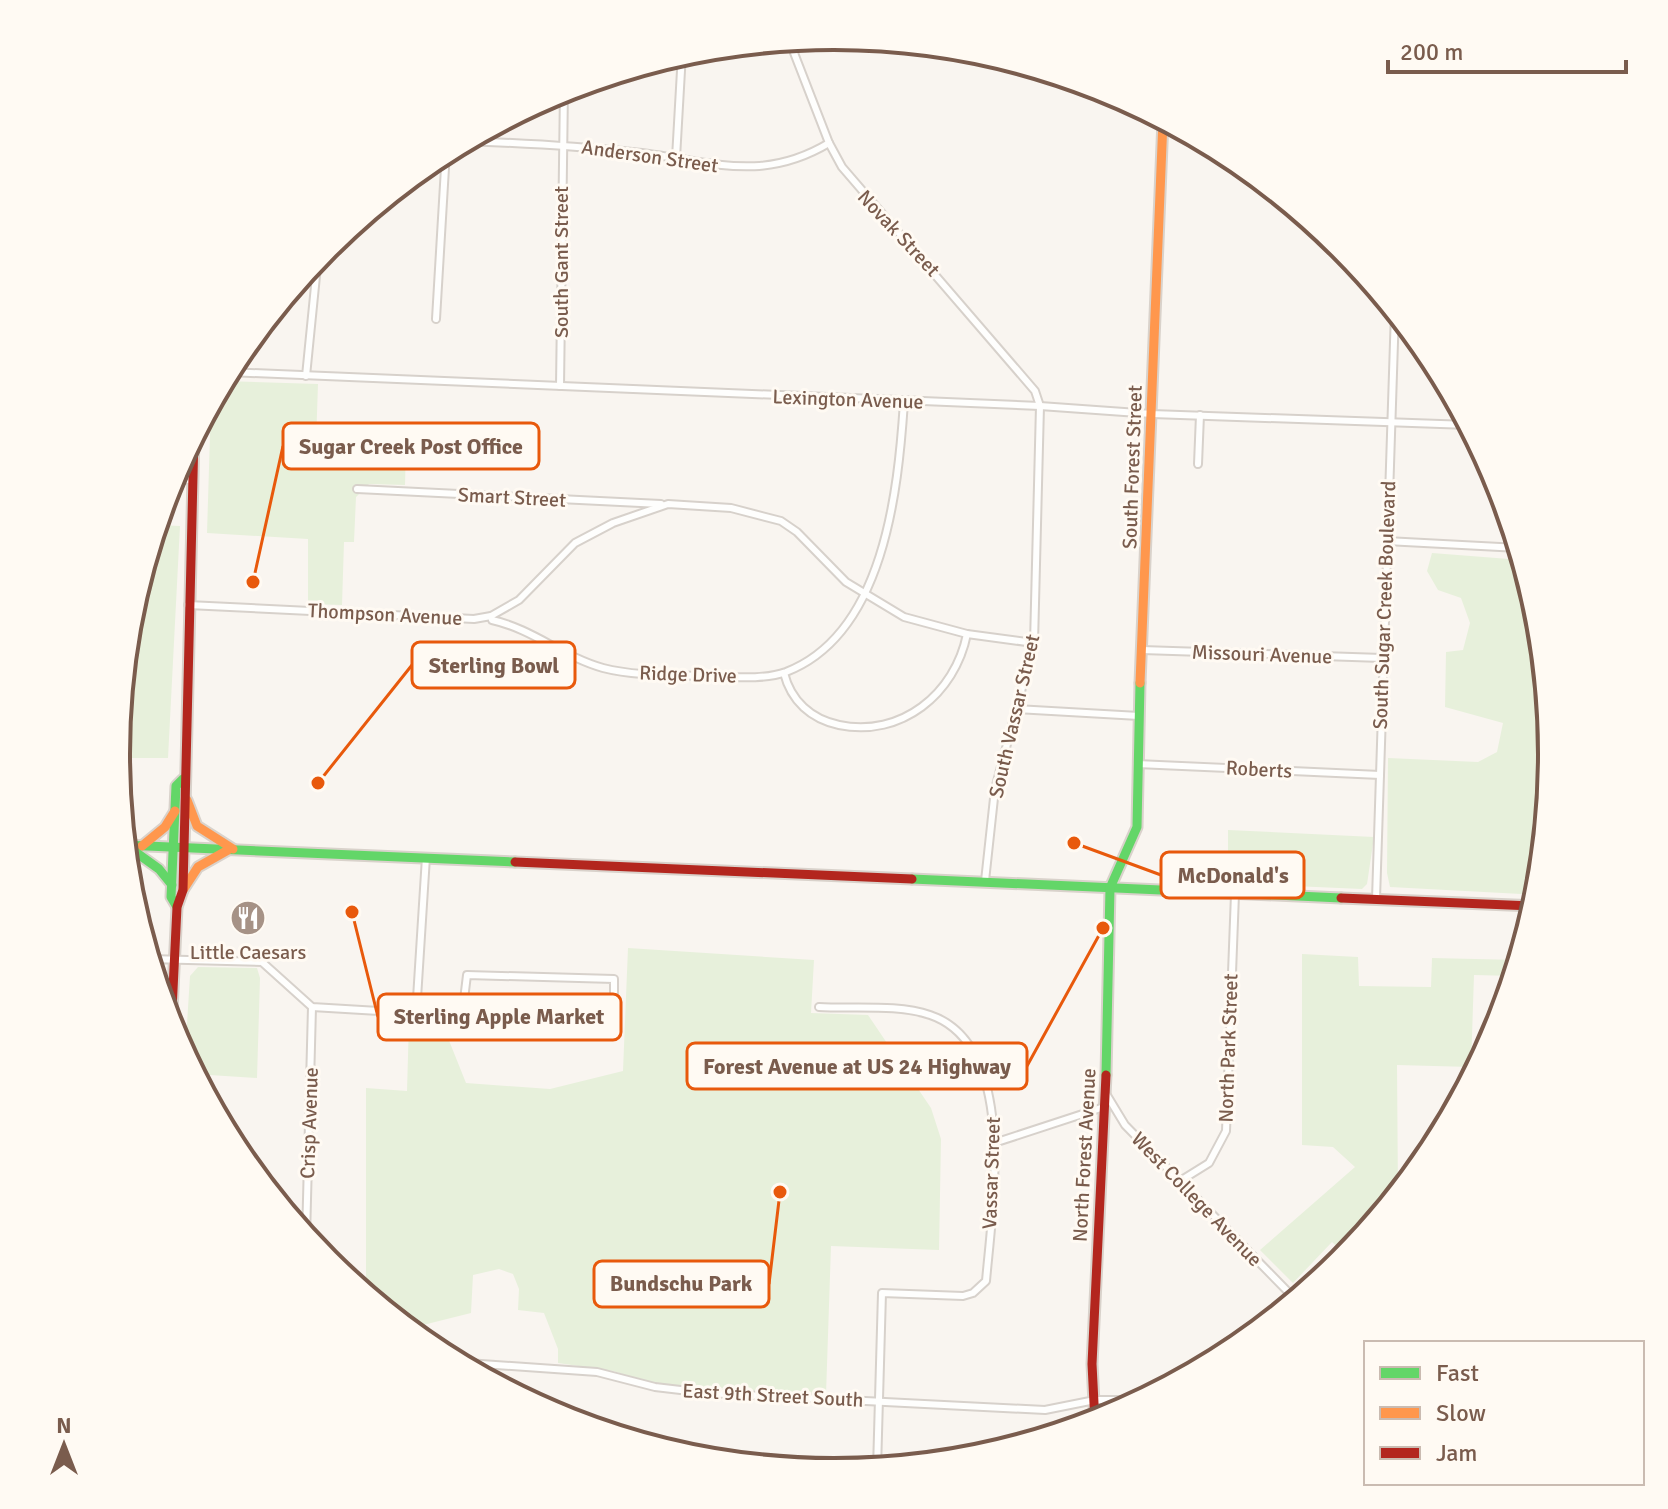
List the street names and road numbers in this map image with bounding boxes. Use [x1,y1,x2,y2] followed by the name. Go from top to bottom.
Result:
[580,135,720,178] street label: Anderson Street
[852,185,945,282] street label: Novak Street
[549,186,574,338] street label: South Gant Street
[772,384,924,415] street label: Lexington Avenue
[1117,385,1148,550] street label: South Forest Street
[1368,480,1401,730] street label: South Sugar Creek Boulevard
[457,482,567,513] street label: Smart Street
[307,598,463,631] street label: Thompson Avenue
[984,632,1045,800] street label: South Vassar Street
[1191,640,1333,669] street label: Missouri Avenue
[639,660,737,689] street label: Ridge Drive
[1225,755,1293,784] street label: Roberts
[1213,973,1244,1123] street label: North Park Street
[295,1067,324,1179] street label: Crisp Avenue
[1067,1067,1102,1243] street label: North Forest Avenue
[977,1116,1006,1230] street label: Vassar Street
[1126,1127,1267,1272] street label: West College Avenue
[682,1378,864,1413] street label: East 9th Street South

